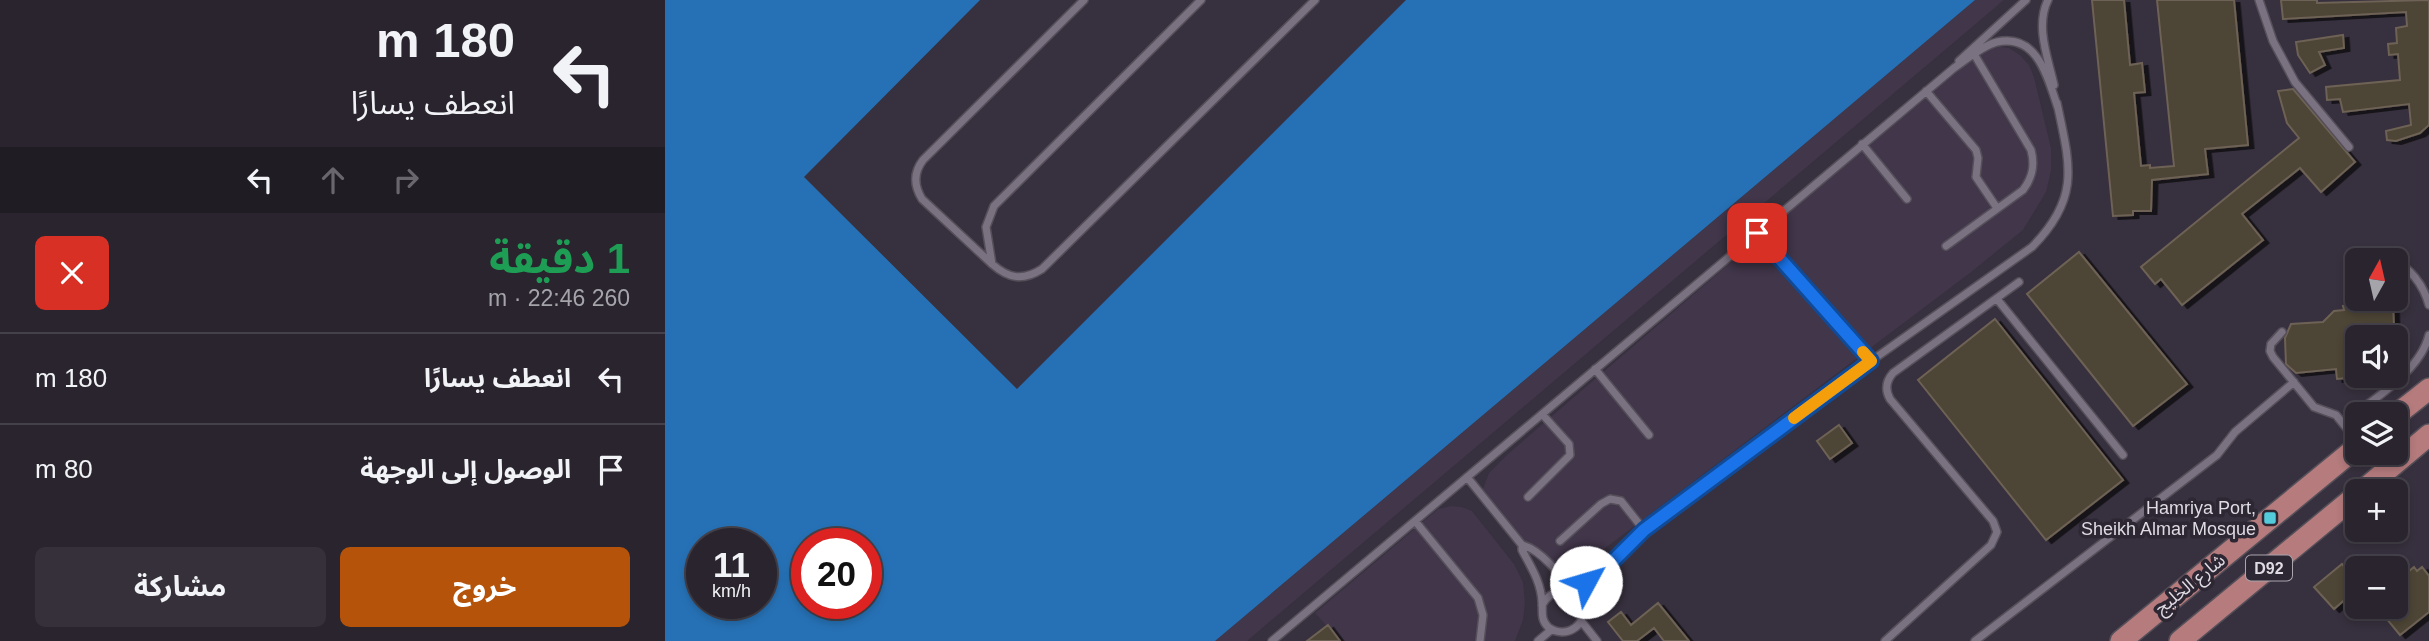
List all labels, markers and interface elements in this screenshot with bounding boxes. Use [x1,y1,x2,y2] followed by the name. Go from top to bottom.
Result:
[376,13,515,67] text: 180 m
[539,28,630,119] icon: left
[351,85,515,121] text: انعطف يسارًا
[241,161,279,199] icon: left
[314,161,352,199] icon: ahead
[387,161,425,199] icon: right
[1727,203,1787,263] pin
[1738,214,1776,252] icon: arrive
[489,235,630,282] text: 1 دقيقة
[35,236,109,310] button: close
[2345,248,2408,312] north arrow
[2345,248,2408,619] map controls
[488,285,630,311] text: 260 m · 22:46
[2345,325,2408,388] button: sound
[592,360,630,398] icon: left
[35,363,107,393] text: 180 m
[424,363,571,393] text: انعطف يسارًا
[2345,402,2408,465] button: layers
[592,451,630,489] icon: arrive
[35,454,93,484] text: 80 m
[360,454,571,484] text: الوصول إلى الوجهة
[2345,479,2408,542] button: +
[2081,498,2256,539] place label: Hamriya Port, Sheikh Almar Mosque
[2262,510,2278,526] marker: Hamriya Port, Sheikh Almar Mosque
[791,528,882,619] speed limit sign: 20
[713,545,750,584] text: 11
[1549,545,1623,619] position arrow
[35,547,326,627] button: مشاركة
[340,547,630,627] button: خروج
[2151,550,2232,621] street label: شارع الخليج
[2246,555,2292,580] road number: D92
[2345,556,2408,619] button: −
[712,581,751,601] text: km/h

